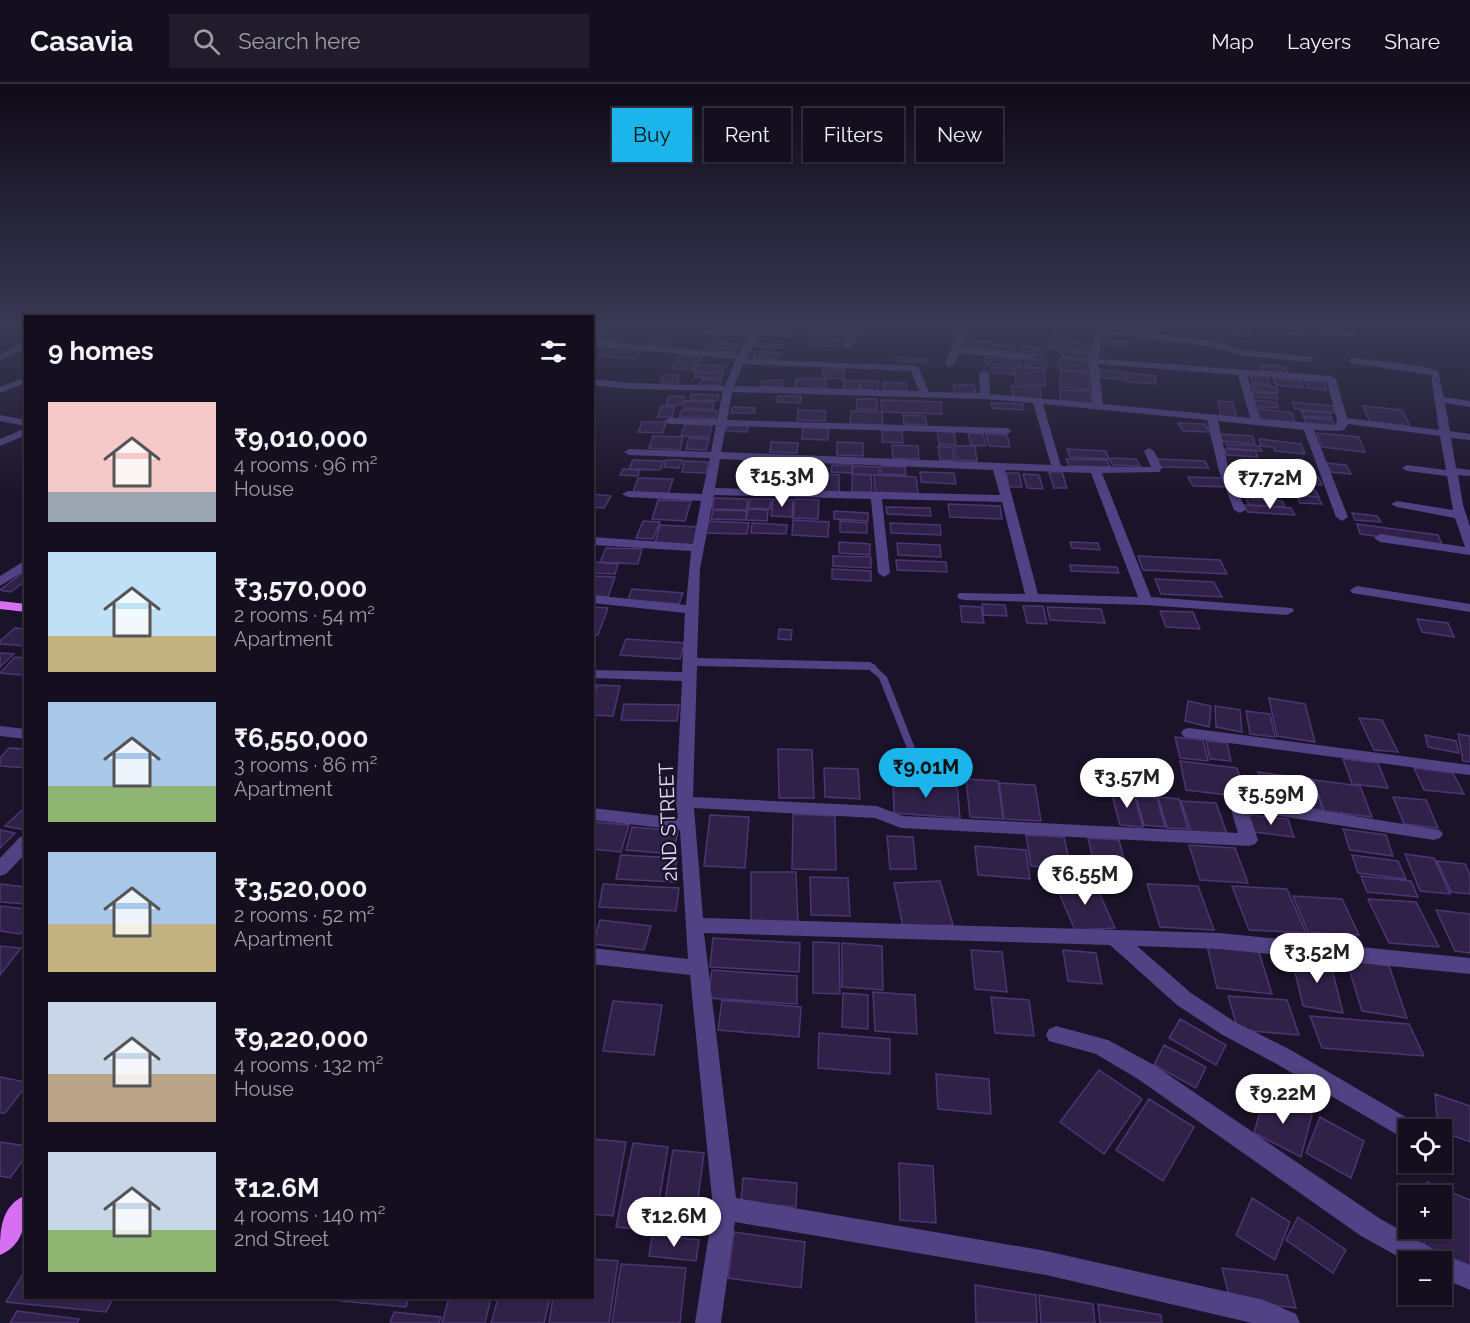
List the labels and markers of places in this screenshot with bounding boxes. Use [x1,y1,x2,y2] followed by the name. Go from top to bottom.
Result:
[733,457,831,508] pin: ₹15.3M
[1221,459,1319,510] pin: ₹7.72M
[877,748,975,799] pin: ₹9.01M
[1078,758,1176,809] pin: ₹3.57M
[1222,775,1320,826] pin: ₹5.59M
[1036,855,1134,906] pin: ₹6.55M
[1268,933,1366,984] pin: ₹3.52M
[1234,1074,1332,1125] pin: ₹9.22M
[625,1197,723,1248] pin: ₹12.6M

